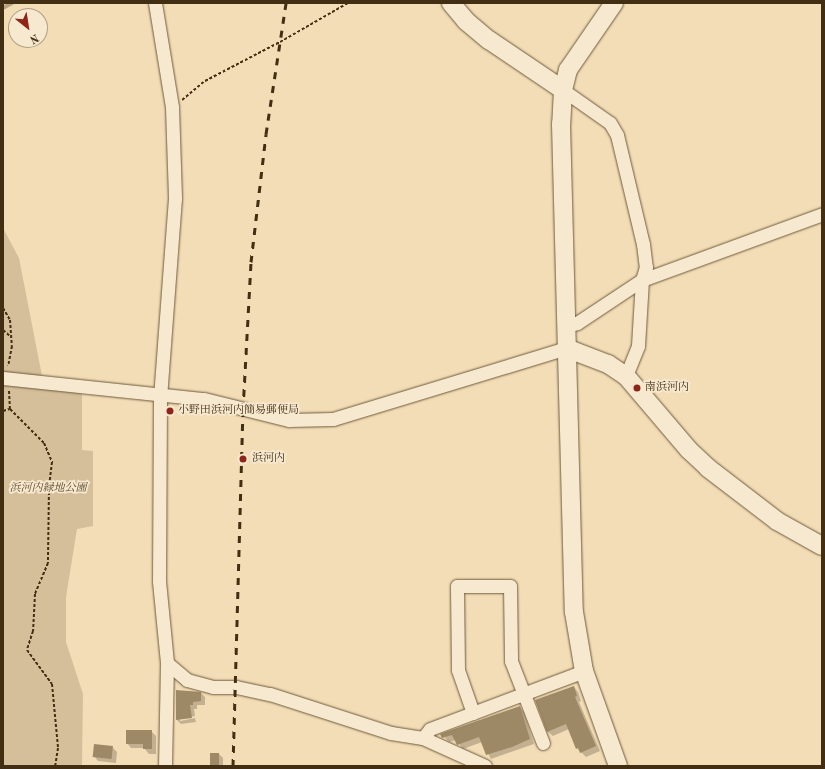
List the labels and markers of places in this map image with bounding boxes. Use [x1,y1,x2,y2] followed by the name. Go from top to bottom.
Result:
[645,381,689,395] place label: 南浜河内
[632,383,642,393] marker: 南浜河内
[178,404,299,418] place label: 小野田浜河内簡易郵便局
[165,406,175,416] marker: 小野田浜河内簡易郵便局
[252,452,285,466] place label: 浜河内
[237,453,249,465] marker: 浜河内

